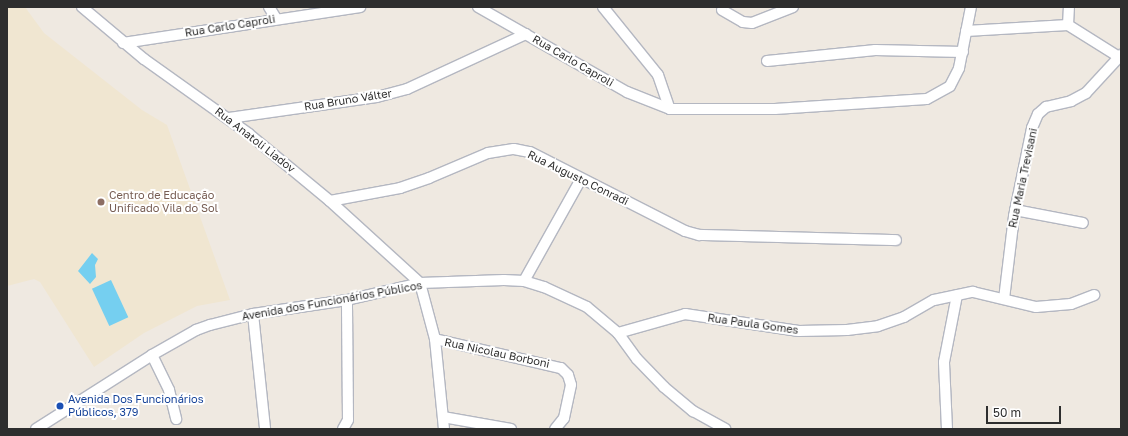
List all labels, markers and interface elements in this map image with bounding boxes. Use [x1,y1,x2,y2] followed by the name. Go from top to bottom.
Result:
[184,12,276,40] street label: Rua Carlo Caproli
[530,32,616,90] street label: Rua Carlo Caproli
[303,87,393,113] street label: Rua Bruno Válter
[212,105,298,175] street label: Rua Anatoli Liadov
[1006,127,1040,229] street label: Rua Maria Trevisani
[525,148,631,208] street label: Rua Augusto Conradi
[109,189,218,215] place label: Centro de Educação Unificado Vila do Sol
[96,197,106,207] marker: Centro de Educação Unificado Vila do Sol
[241,279,423,323] street label: Avenida dos Funcionários Públicos
[707,311,799,337] street label: Rua Paula Gomes
[443,335,551,371] street label: Rua Nicolau Borboni
[68,393,204,419] place label: Avenida Dos Funcionários Públicos, 379
[988,398,1063,424] scale bar
[55,401,65,411] marker: Avenida Dos Funcionários Públicos, 379
[993,405,1021,420] text: 50 m

